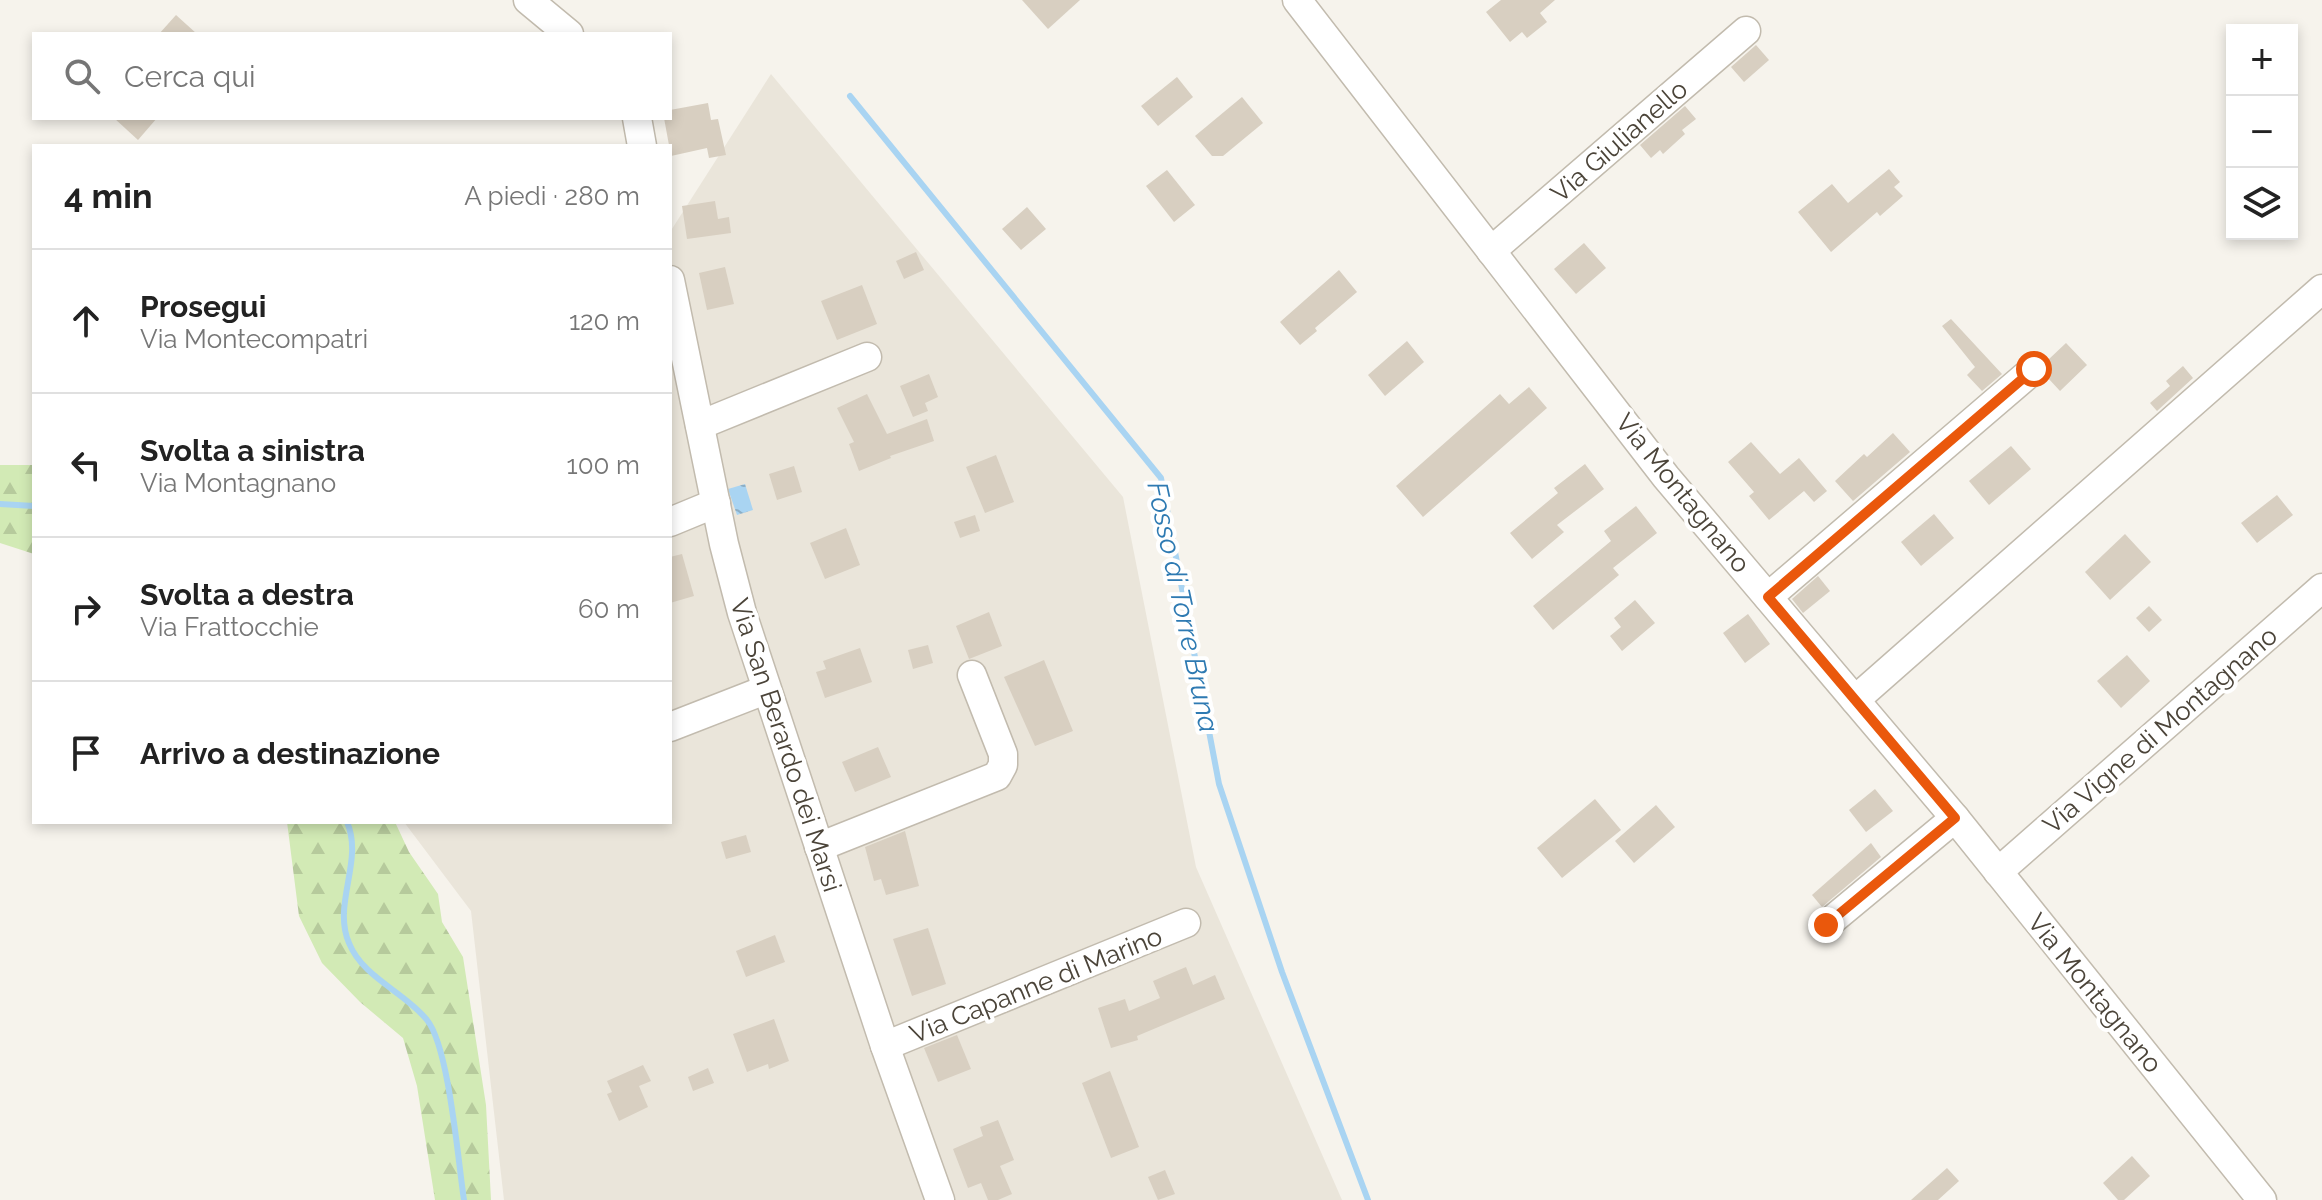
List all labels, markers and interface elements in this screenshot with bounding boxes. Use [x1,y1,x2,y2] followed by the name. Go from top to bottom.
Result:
[2226,24,2298,240] map controls
[2226,24,2298,96] button: +
[32,32,672,120] search box
[60,54,104,98] icon: search
[124,59,256,94] text: Cerca qui
[1545,74,1693,208] street label: Via Giulianello
[2226,96,2298,168] button: −
[2226,168,2298,240] button: layers
[64,176,152,216] text: 4 min
[464,181,640,211] text: A piedi · 280 m
[140,289,266,324] text: Prosegui
[64,299,108,343] icon: ahead
[569,306,640,336] text: 120 m
[140,324,368,354] text: Via Montecompatri
[2016,351,2052,387] route start
[1610,407,1756,579] street label: Via Montagnano
[140,433,365,468] text: Svolta a sinistra
[64,443,108,487] icon: left
[567,450,640,480] text: 100 m
[140,468,336,498] text: Via Montagnano
[1140,479,1226,735] water label: Fosso di Torre Bruna
[140,577,354,612] text: Svolta a destra
[64,587,108,631] icon: right
[578,594,640,624] text: 60 m
[724,595,848,895] street label: Via San Berardo dei Marsi
[140,612,319,642] text: Via Frattocchie
[2037,620,2283,840] street label: Via Vigne di Montagnano
[64,731,108,775] icon: arrive
[140,736,440,771] text: Arrivo a destinazione
[1808,907,1844,943] route end
[2022,907,2168,1079] street label: Via Montagnano
[906,921,1166,1049] street label: Via Capanne di Marino

